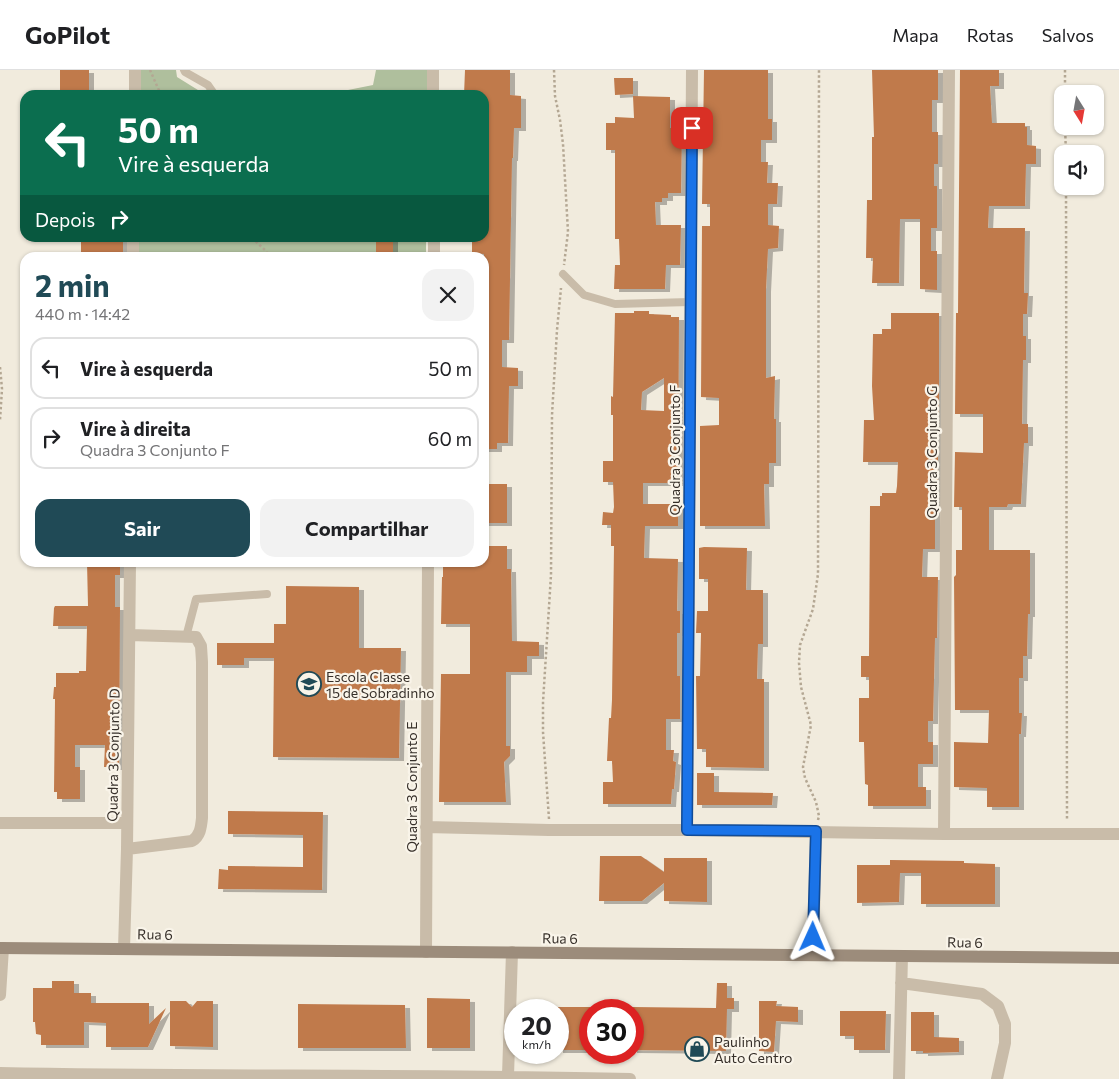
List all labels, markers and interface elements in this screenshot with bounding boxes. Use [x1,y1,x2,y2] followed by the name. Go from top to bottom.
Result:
[25,20,110,49] text: GoPilot
[892,24,939,46] text: Mapa
[967,24,1014,46] text: Rotas
[1042,24,1094,46] text: Salvos
[1054,85,1104,135] north arrow
[1054,85,1104,195] map controls
[118,107,199,150] text: 50 m
[671,107,713,149] pin
[35,110,100,175] icon: left
[678,114,706,142] icon: arrive
[1054,145,1104,195] button: sound
[118,150,270,177] text: Vire à esquerda
[105,205,133,233] icon: right
[35,208,95,231] text: Depois
[35,266,110,303] text: 2 min
[422,269,474,321] button: close
[35,304,130,323] text: 440 m · 14:42
[37,354,65,382] icon: left
[80,357,213,380] text: Vire à esquerda
[428,357,472,380] text: 50 m
[666,385,683,515] street label: Quadra 3 Conjunto F
[923,385,940,519] street label: Quadra 3 Conjunto G
[80,417,191,440] text: Vire à direita
[37,424,65,452] icon: right
[428,427,472,450] text: 60 m
[80,440,230,459] text: Quadra 3 Conjunto F
[35,499,250,557] button: Sair
[260,499,474,557] button: Compartilhar
[326,668,435,701] place label: Escola Classe 15 de Sobradinho
[296,671,322,697] school or university icon: Escola Classe 15 de Sobradinho
[103,688,123,822] street label: Quadra 3 Conjunto D
[403,721,420,853] street label: Quadra 3 Conjunto E
[786,910,838,962] position arrow
[137,925,173,943] street label: Rua 6
[542,929,578,947] street label: Rua 6
[947,933,983,951] street label: Rua 6
[579,999,644,1064] speed limit sign: 30
[521,1010,552,1040] text: 20
[714,1033,792,1066] place label: Paulinho Auto Centro
[684,1036,710,1062] shop icon: Paulinho Auto Centro
[522,1037,551,1051] text: km/h

